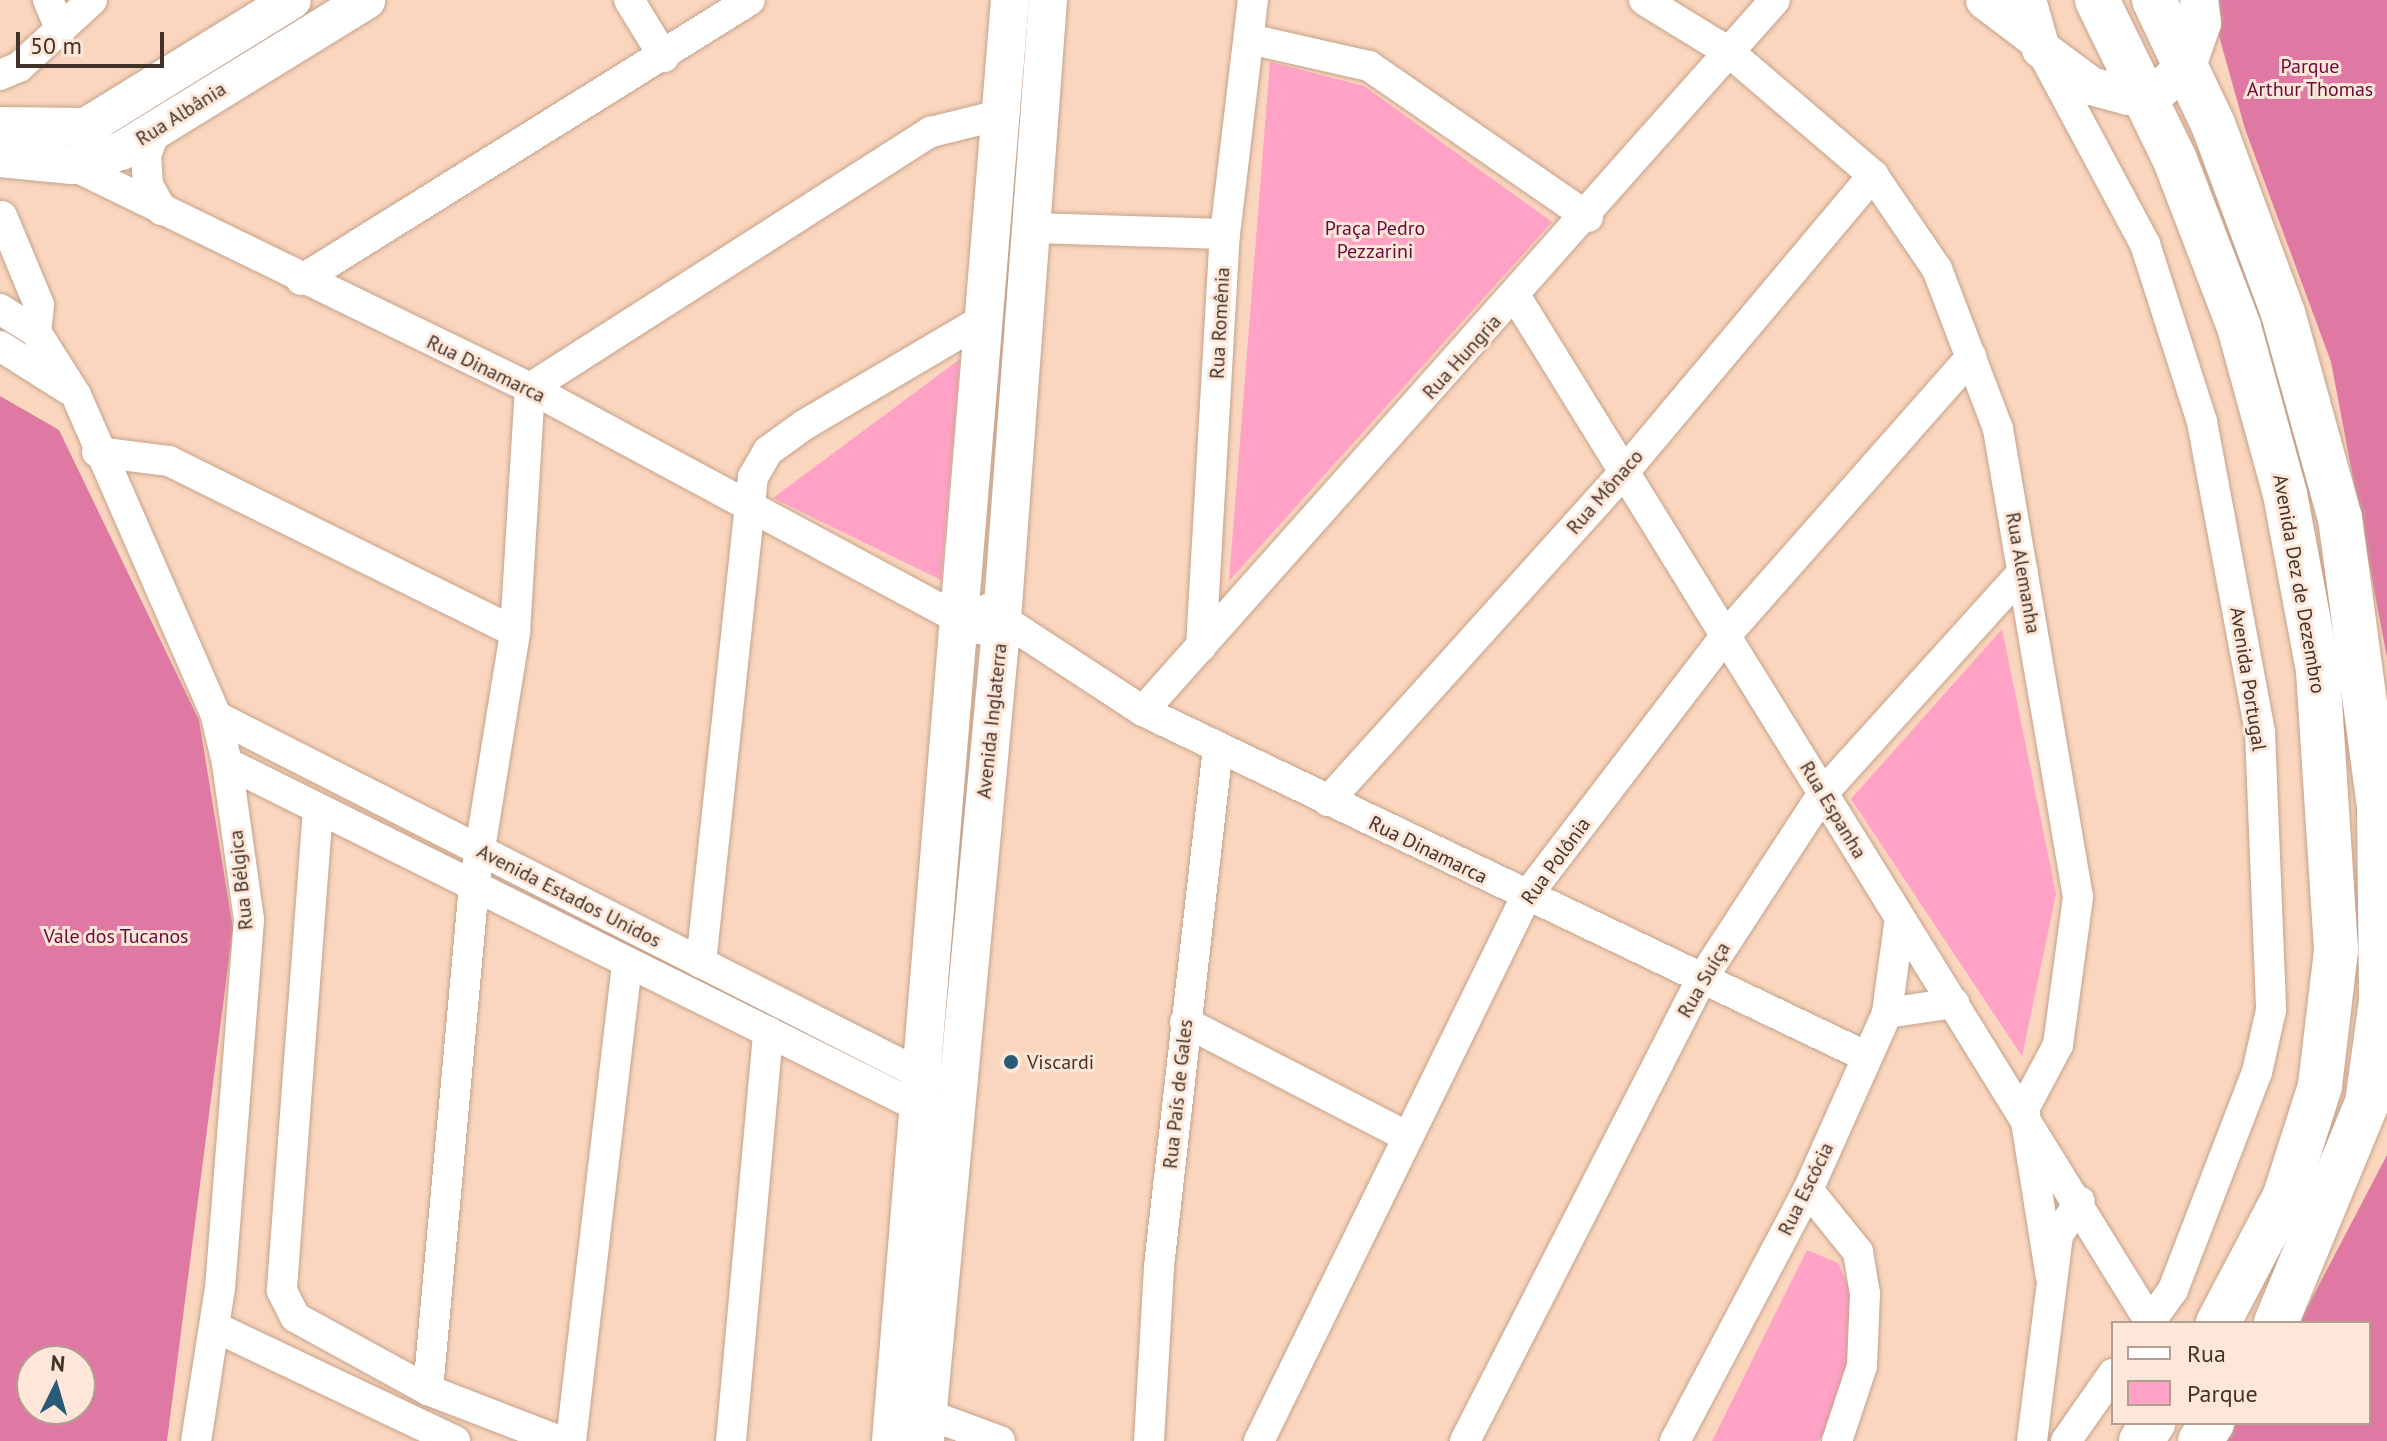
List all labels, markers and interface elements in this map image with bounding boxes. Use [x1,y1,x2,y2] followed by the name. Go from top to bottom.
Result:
[20,16,168,66] scale bar
[30,30,82,61] text: 50 m
[2246,55,2374,102] park label: Parque Arthur Thomas
[131,77,231,151] street label: Rua Albânia
[1325,217,1425,264] park label: Praça Pedro Pezzarini
[1205,266,1235,380] street label: Rua Romênia
[1418,310,1506,404] street label: Rua Hungria
[423,330,549,408] street label: Rua Dinamarca
[1562,445,1648,539] street label: Rua Mônaco
[2268,472,2330,696] street label: Avenida Dez de Dezembro
[2000,510,2046,636] street label: Rua Alemanha
[2225,605,2271,753] street label: Avenida Portugal
[972,642,1012,800] street label: Avenida Inglaterra
[1795,757,1871,863] street label: Rua Espanha
[1365,811,1491,889] street label: Rua Dinamarca
[1516,813,1596,909] street label: Rua Polônia
[224,829,258,931] street label: Rua Bélgica
[473,839,665,953] street label: Avenida Estados Unidos
[43,924,189,948] park label: Vale dos Tucanos
[1673,938,1735,1022] street label: Rua Suíça
[1158,1018,1198,1170] street label: Rua País de Gales
[1027,1050,1094,1074] place label: Viscardi
[1002,1053,1020,1071] marker: Viscardi
[1773,1139,1839,1239] street label: Rua Escócia
[2111,1321,2371,1425] legend
[2187,1338,2226,1369] text: Rua
[16,1345,96,1425] north arrow
[49,1349,66,1378] text: N
[2187,1378,2258,1409] text: Parque

